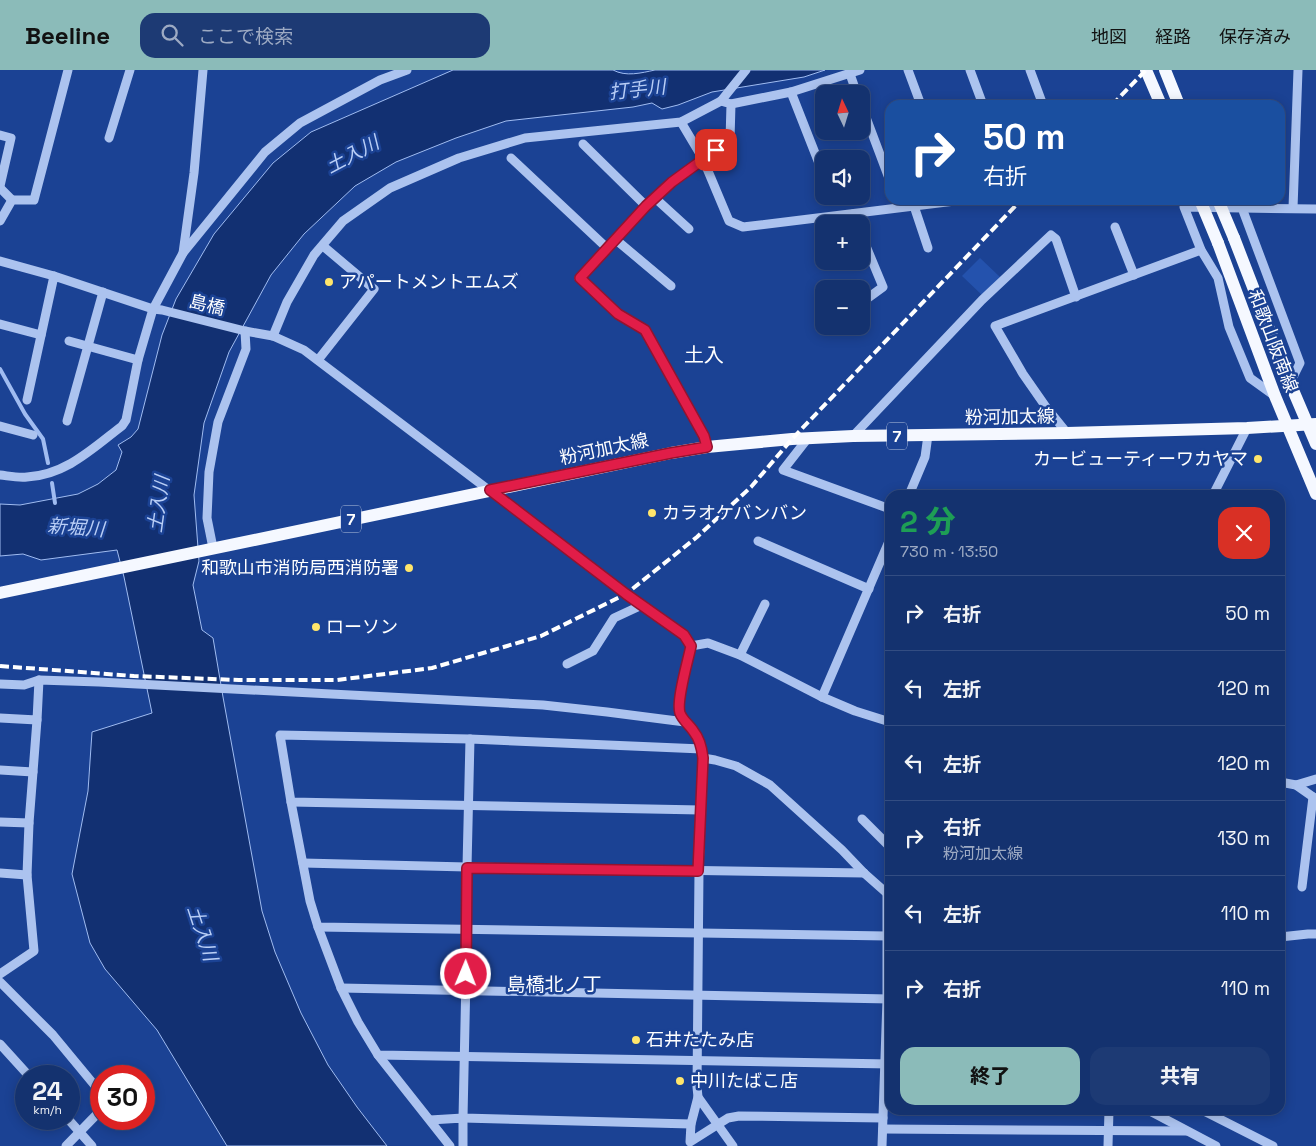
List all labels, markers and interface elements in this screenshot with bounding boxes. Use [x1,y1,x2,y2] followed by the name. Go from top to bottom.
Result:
[140,13,490,58] search box
[25,20,110,51] text: Beeline
[158,21,186,49] icon: search
[198,24,293,49] text: ここで検索
[1091,25,1127,48] text: 地図
[1155,25,1191,48] text: 経路
[1219,25,1291,48] text: 保存済み
[607,74,669,105] water label: 打手川
[815,85,870,140] north arrow
[815,85,870,335] map controls
[983,115,1065,159] text: 50 m
[900,120,965,185] icon: right
[321,129,385,179] water label: 土入川
[695,129,737,171] pin
[702,136,730,164] icon: arrive
[815,150,870,205] button: sound
[983,162,1027,190] text: 右折
[815,215,870,270] button: +
[339,270,519,293] place label: アパートメントエムズ
[323,276,335,288] marker: アパートメントエムズ
[815,280,870,335] button: −
[1243,286,1304,395] street label: 和歌山阪南線
[187,289,227,320] street label: 島橋
[684,342,724,368] district label: 土入
[965,404,1055,429] street label: 粉河加太線
[887,422,907,450] road number: 7
[557,428,650,469] street label: 粉河加太線
[1033,447,1248,470] place label: カービューティーワカヤマ
[1252,453,1264,465] marker: カービューティーワカヤマ
[142,472,175,534] water label: 土入川
[662,501,807,524] place label: カラオケバンバン
[900,502,955,541] text: 2 分
[341,506,361,532] road number: 7
[646,507,658,519] marker: カラオケバンバン
[1218,507,1270,559] button: close
[47,513,107,542] water label: 新堀川
[900,541,998,562] text: 730 m · 13:50
[201,556,399,579] place label: 和歌山市消防局西消防署
[403,562,415,574] marker: 和歌山市消防局西消防署
[900,599,928,627] icon: right
[1225,601,1270,626] text: 50 m
[943,602,981,627] text: 右折
[326,615,398,638] place label: ローソン
[310,621,322,633] marker: ローソン
[900,674,928,702] icon: left
[1217,676,1270,701] text: 120 m
[943,677,981,702] text: 左折
[900,749,928,777] icon: left
[1217,751,1270,776] text: 120 m
[943,752,981,777] text: 左折
[943,815,981,840] text: 右折
[900,824,928,852] icon: right
[1217,826,1270,851] text: 130 m
[943,843,1023,864] text: 粉河加太線
[900,899,928,927] icon: left
[1221,901,1270,926] text: 110 m
[182,902,224,966] water label: 土入川
[943,902,981,927] text: 左折
[439,947,491,999] position arrow
[506,972,602,997] district label: 島橋北ノ丁
[900,974,928,1002] icon: right
[1221,976,1270,1001] text: 110 m
[943,977,981,1002] text: 右折
[646,1028,754,1051] place label: 石井たたみ店
[630,1034,642,1046] marker: 石井たたみ店
[900,1047,1080,1105] button: 終了
[1090,1047,1270,1105] button: 共有
[90,1065,155,1130] speed limit sign: 30
[690,1069,798,1092] place label: 中川たばこ店
[32,1075,63,1107] text: 24
[674,1075,686,1087] marker: 中川たばこ店
[33,1102,62,1118] text: km/h

